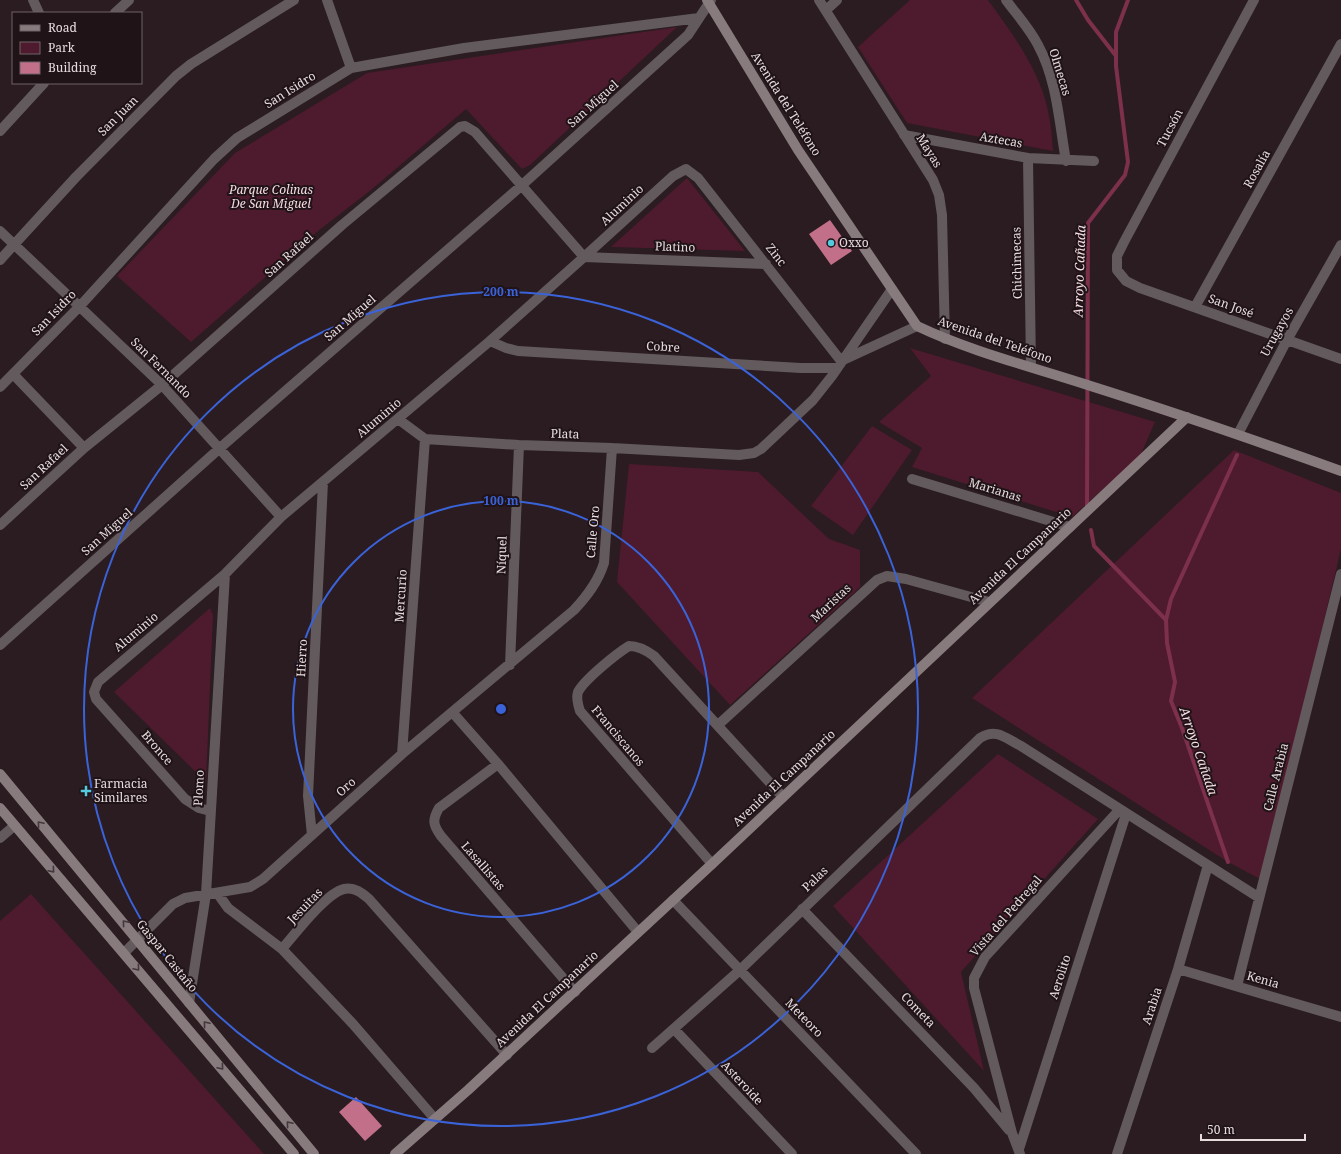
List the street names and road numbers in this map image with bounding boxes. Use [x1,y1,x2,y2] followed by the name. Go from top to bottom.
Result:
[1045,46,1076,98] street label: Olmecas
[747,48,825,159] street label: Avenida del Teléfono
[261,67,319,112] street label: San Isidro
[563,76,622,131] street label: San Miguel
[94,92,142,140] street label: San Juan
[1152,105,1187,150] street label: Tucsón
[978,127,1024,152] street label: Aztecas
[912,131,946,171] street label: Mayas
[1239,146,1274,191] street label: Rosalía
[596,180,647,229] street label: Aluminio
[1007,227,1026,299] street label: Chichimecas
[261,228,317,281] street label: San Rafael
[655,237,696,256] street label: Platino
[762,240,791,270] street label: Zinc
[27,286,80,339] street label: San Isidro
[1206,289,1256,322] street label: San José
[320,290,379,345] street label: San Miguel
[1256,304,1297,359] street label: Urugayos
[936,312,1055,367] street label: Avenida del Teléfono
[127,334,195,402] street label: San Fernando
[646,337,680,356] street label: Cobre
[353,394,405,441] street label: Aluminio
[550,425,580,443] street label: Plata
[16,440,72,493] street label: San Rafael
[967,473,1024,506] street label: Marianas
[965,503,1075,608] street label: Avenida El Campanario
[77,504,136,559] street label: San Miguel
[582,505,603,559] street label: Calle Oro
[492,535,511,574] street label: Níquel
[390,569,411,623] street label: Mercurio
[807,580,854,626] street label: Maristas
[110,608,162,655] street label: Aluminio
[292,638,311,677] street label: Hierro
[588,702,649,770] street label: Franciscanos
[729,725,839,830] street label: Avenida El Campanario
[138,727,177,769] street label: Bronce
[1259,741,1292,813] street label: Calle Arabia
[189,769,208,806] street label: Plomo
[332,773,359,800] street label: Oro
[457,838,509,894] street label: Lasallistas
[798,862,831,895] street label: Palas
[966,871,1046,960] street label: Vista del Pedregal
[283,884,326,928] street label: Jesuitas
[133,916,202,996] street label: Gaspar Castaño
[492,946,602,1051] street label: Avenida El Campanario
[1044,952,1075,1001] street label: Aerolito
[1245,967,1282,992] street label: Kenia
[1137,985,1166,1027] street label: Arabia
[897,988,940,1031] street label: Cometa
[782,995,827,1041] street label: Meteoro
[717,1057,767,1108] street label: Asteroide

